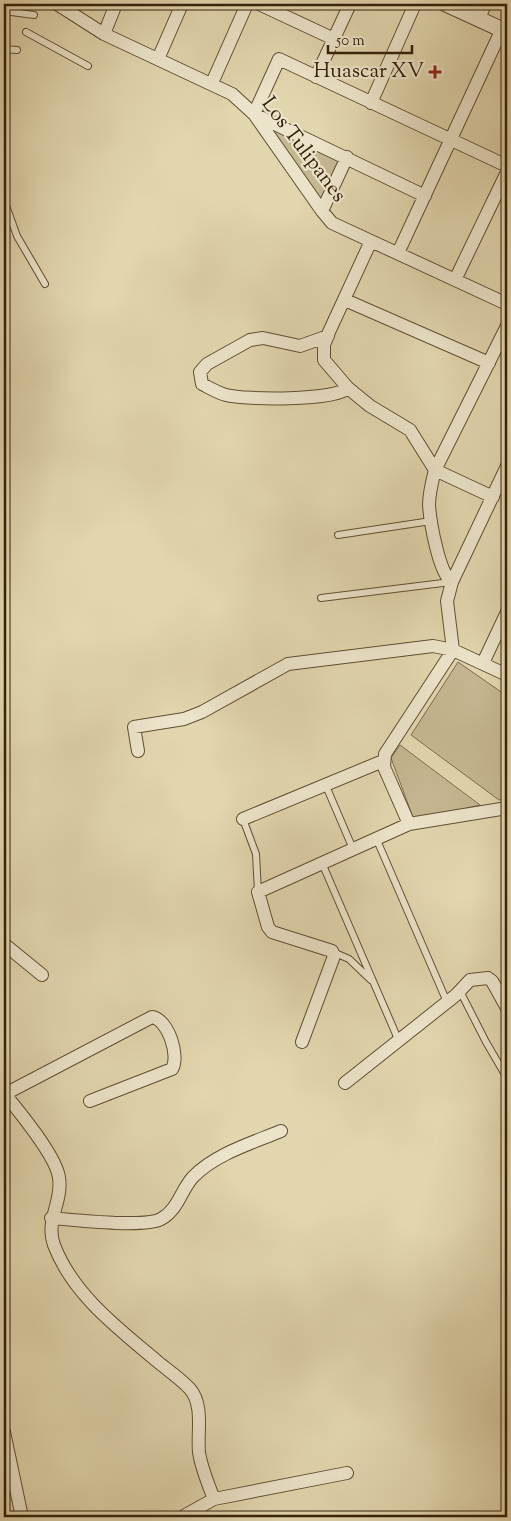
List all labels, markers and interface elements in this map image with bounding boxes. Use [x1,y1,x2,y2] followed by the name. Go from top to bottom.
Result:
[328,22,412,54] scale bar
[335,31,365,52] text: 50 m
[313,57,424,87] place label: Huascar XV
[428,65,442,79] marker: Huascar XV
[253,91,353,209] street label: Los Tulipanes

